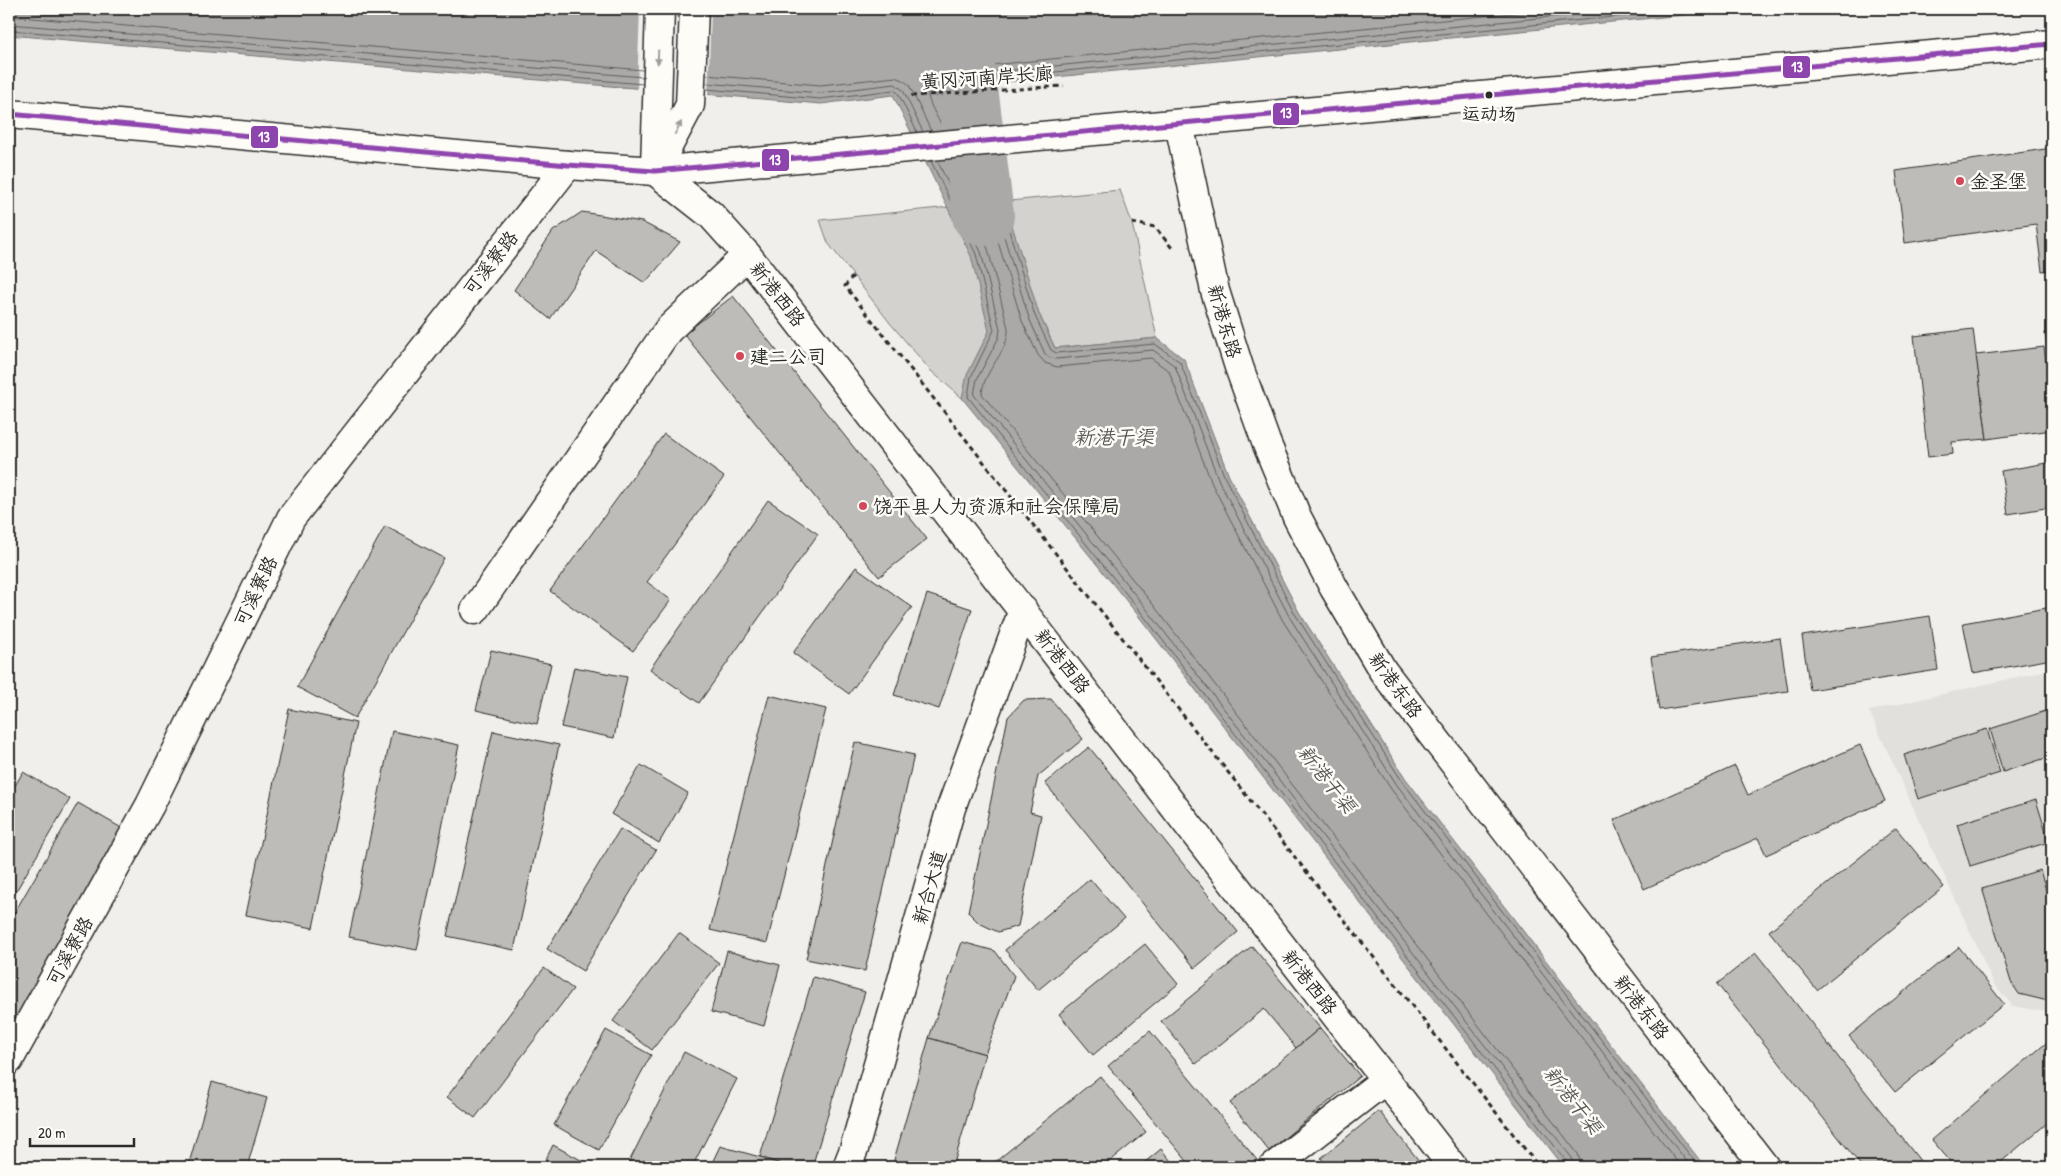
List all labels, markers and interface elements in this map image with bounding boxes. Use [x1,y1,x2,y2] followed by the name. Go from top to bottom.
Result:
[653,50,661,66] one-way arrow
[1782,55,1811,79] line badge: 13
[1791,57,1803,76] text: 13
[920,59,1054,95] street label: 黄冈河南岸长廊
[1484,90,1494,100] marker: 运动场
[1462,101,1516,126] place label: 运动场
[1272,102,1300,126] line badge: 13
[1280,103,1292,122] text: 13
[674,121,682,135] one-way arrow
[250,125,279,149] line badge: 13
[258,127,270,146] text: 13
[761,148,790,172] line badge: 13
[769,150,781,169] text: 13
[1970,168,2027,194] place label: 金圣堡
[1954,175,1966,187] marker: 金圣堡
[456,225,524,301] street label: 可溪寮路
[744,256,812,332] street label: 新港西路
[1202,281,1248,361] street label: 新港东路
[750,343,826,369] place label: 建二公司
[734,350,746,362] marker: 建二公司
[1074,423,1156,450] water label: 新港干渠
[873,493,1120,519] place label: 饶平县人力资源和社会保障局
[857,500,869,512] marker: 饶平县人力资源和社会保障局
[227,551,283,631] street label: 可溪寮路
[1029,623,1097,699] street label: 新港西路
[1363,647,1429,723] street label: 新港东路
[1292,739,1364,820] water label: 新港干渠
[906,847,952,927] street label: 新合大道
[39,911,99,991] street label: 可溪寮路
[1276,944,1344,1020] street label: 新港西路
[1608,969,1676,1045] street label: 新港东路
[1538,1060,1610,1141] water label: 新港干渠
[30,1116,134,1148] scale bar
[38,1122,65,1143] text: 20 m

